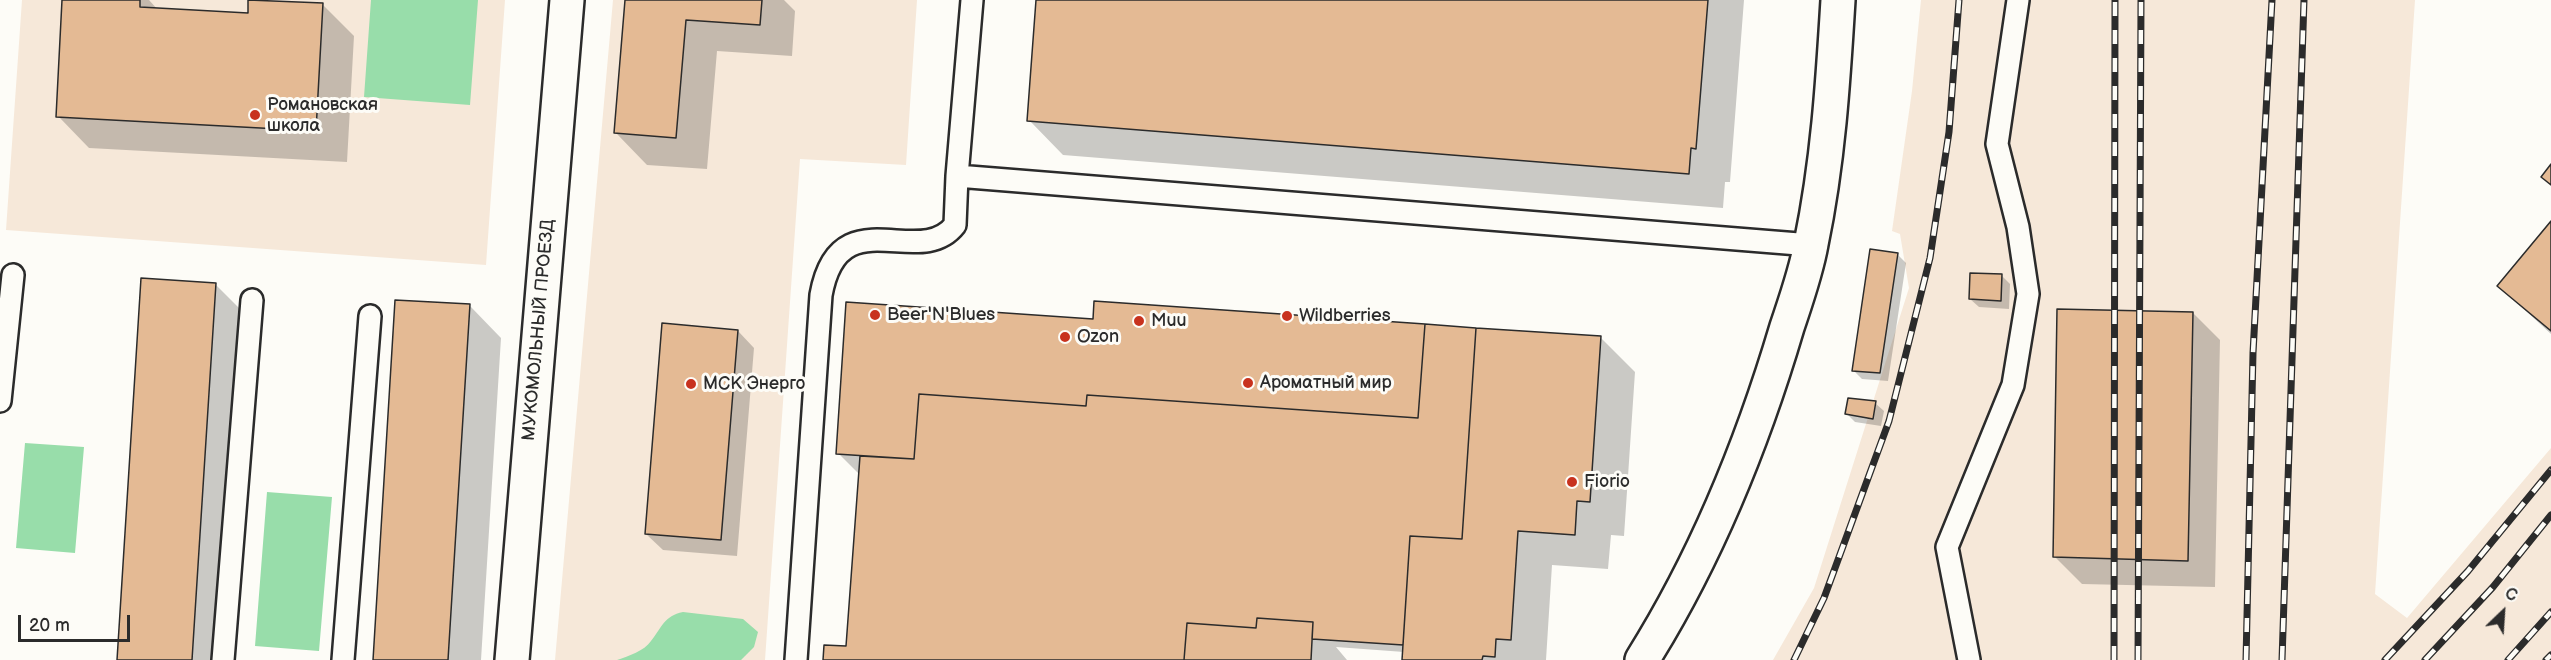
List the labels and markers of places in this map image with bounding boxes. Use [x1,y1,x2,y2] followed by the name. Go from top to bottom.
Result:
[267,94,378,136] place label: Романовская школа
[248,108,262,122] marker: Романовская школа
[887,304,995,326] place label: Beer'N'Blues
[1299,305,1391,327] place label: Wildberries
[868,308,882,322] marker: Beer'N'Blues
[1280,309,1294,323] marker: Wildberries
[1151,310,1187,332] place label: Muu
[1132,314,1146,328] marker: Muu
[1077,326,1119,348] place label: Ozon
[1058,330,1072,344] marker: Ozon
[1260,372,1392,394] place label: Ароматный мир
[703,373,805,395] place label: МСК Энерго
[1241,376,1255,390] marker: Ароматный мир
[684,377,698,391] marker: МСК Энерго
[1584,471,1630,493] place label: Fiorio
[1565,475,1579,489] marker: Fiorio

